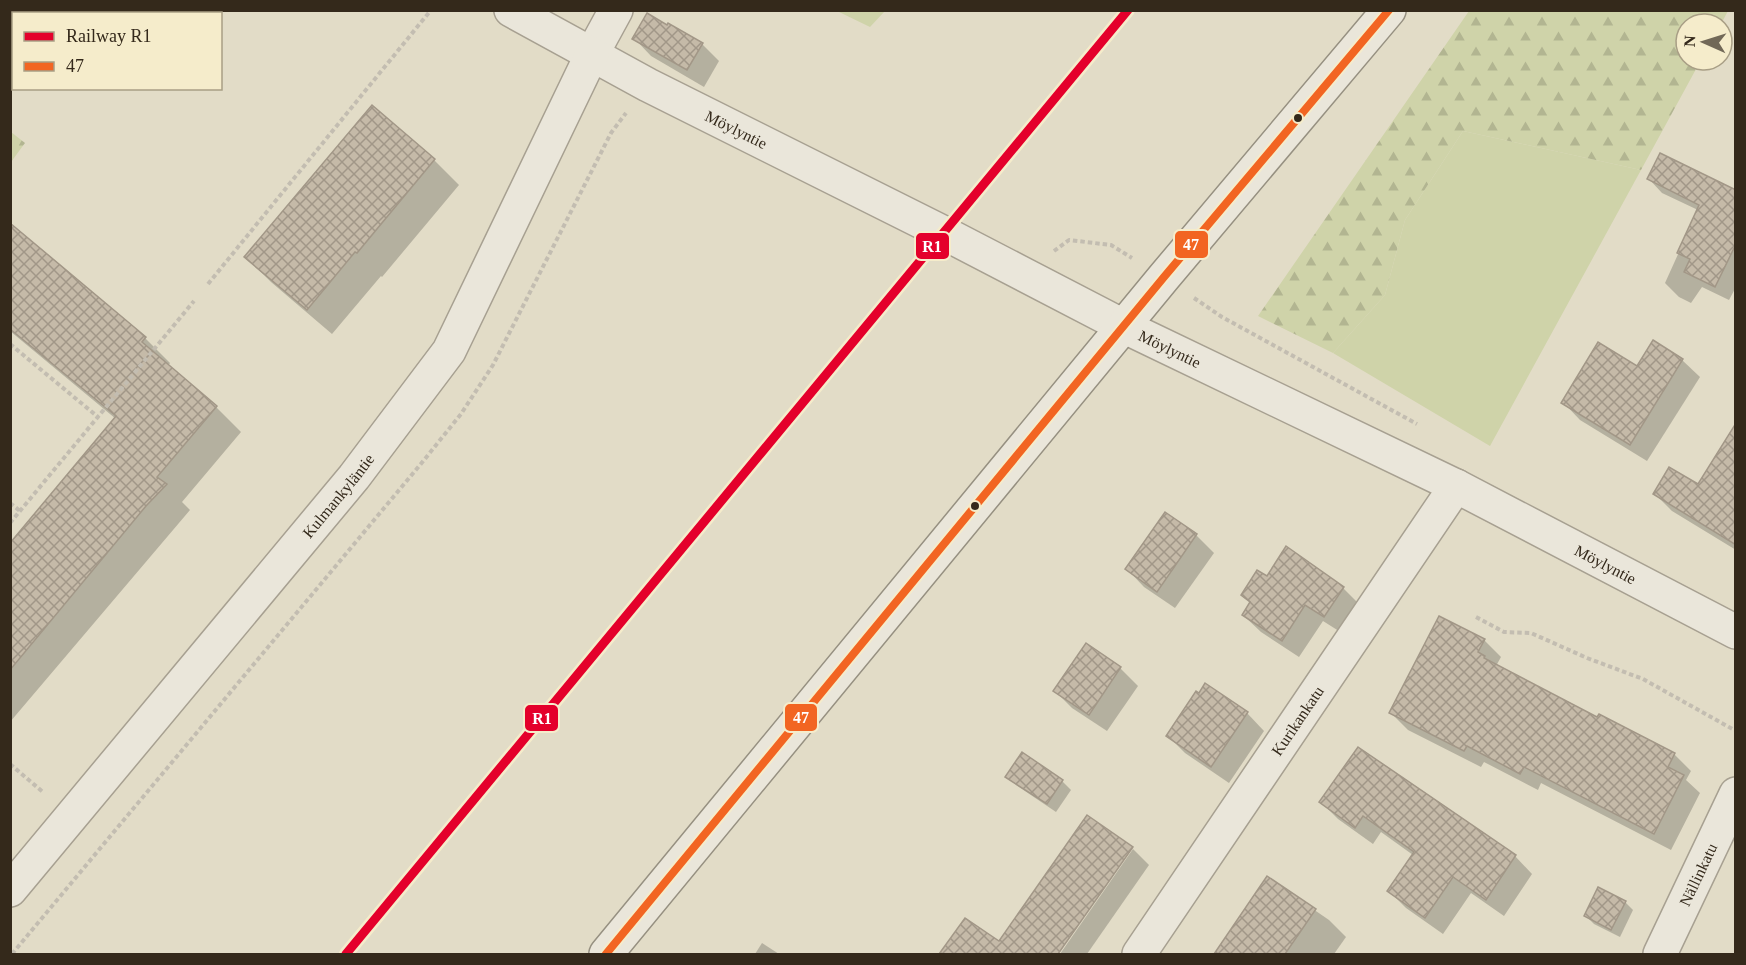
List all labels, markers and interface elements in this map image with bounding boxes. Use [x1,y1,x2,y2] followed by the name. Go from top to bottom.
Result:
[12,12,222,90] legend
[1674,12,1734,72] north arrow
[66,26,152,46] text: Railway R1
[1681,35,1698,47] text: N
[66,56,84,76] text: 47
[703,107,770,152] street label: Möylyntie
[1292,112,1304,124] unlabelled marker
[1174,230,1209,259] line badge: 47
[915,232,950,260] line badge: R1
[1183,236,1199,253] text: 47
[922,238,942,255] text: R1
[1136,327,1204,371] street label: Möylyntie
[299,451,377,541] street label: Kulmankyläntie
[969,500,981,512] unlabelled marker
[1572,541,1639,587] street label: Möylyntie
[1268,683,1327,759] street label: Kurikankatu
[784,703,818,732] line badge: 47
[524,704,559,732] line badge: R1
[793,709,809,726] text: 47
[532,710,552,727] text: R1
[1676,841,1720,909] street label: Nällinkatu

